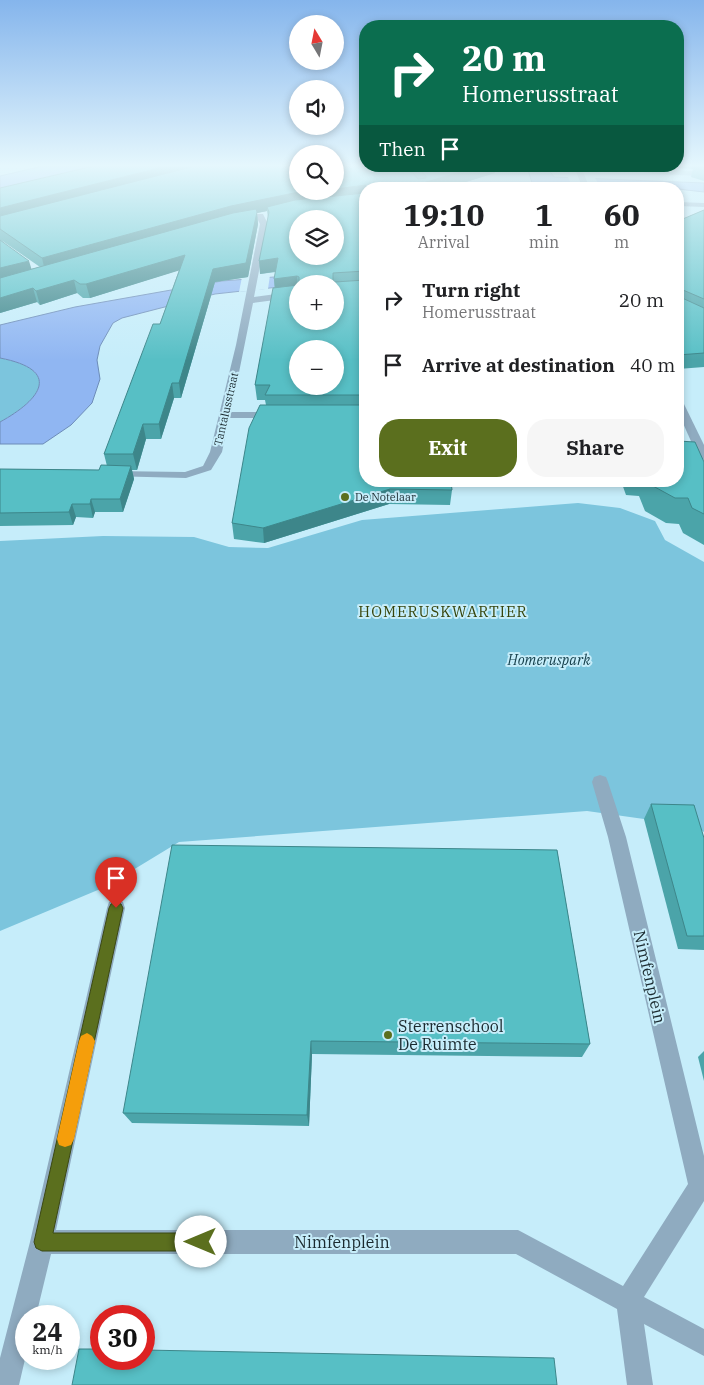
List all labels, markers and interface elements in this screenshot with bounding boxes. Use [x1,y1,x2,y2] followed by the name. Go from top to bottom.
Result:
[289,15,344,70] north arrow
[289,15,344,395] map controls
[462,35,546,81] text: 20 m
[379,40,444,105] icon: right
[462,79,619,108] text: Homerusstraat
[289,80,344,135] button: sound
[436,135,464,163] icon: arrive
[379,137,426,161] text: Then
[289,145,344,200] button: search
[403,195,484,234] text: 19:10
[535,195,553,234] text: 1
[604,195,640,234] text: 60
[289,210,344,265] button: layers
[418,232,470,252] text: Arrival
[529,232,559,252] text: min
[614,232,629,252] text: m
[289,275,344,330] button: +
[422,278,520,302] text: Turn right
[379,286,407,314] icon: right
[619,288,664,312] text: 20 m
[422,302,536,322] text: Homerusstraat
[289,340,344,395] button: −
[379,351,407,379] icon: arrive
[422,353,615,377] text: Arrive at destination
[630,353,675,377] text: 40 m
[211,371,241,447] street label: Tantalusstraat
[379,419,517,477] button: Exit
[527,419,664,477] button: Share
[355,490,416,504] place label: De Notelaar
[339,491,351,503] marker: De Notelaar
[358,602,528,621] district label: HOMERUSKWARTIER
[507,651,591,669] park label: Homeruspark
[95,857,137,908] pin
[102,864,130,892] icon: arrive
[630,928,670,1026] street label: Nimfenplein
[398,1016,504,1054] place label: Sterrenschool De Ruimte
[382,1029,394,1041] marker: Sterrenschool De Ruimte
[174,1215,226,1267] position arrow
[294,1232,390,1252] street label: Nimfenplein
[90,1305,155,1370] speed limit sign: 30
[32,1315,63,1348] text: 24
[32,1342,63,1357] text: km/h

